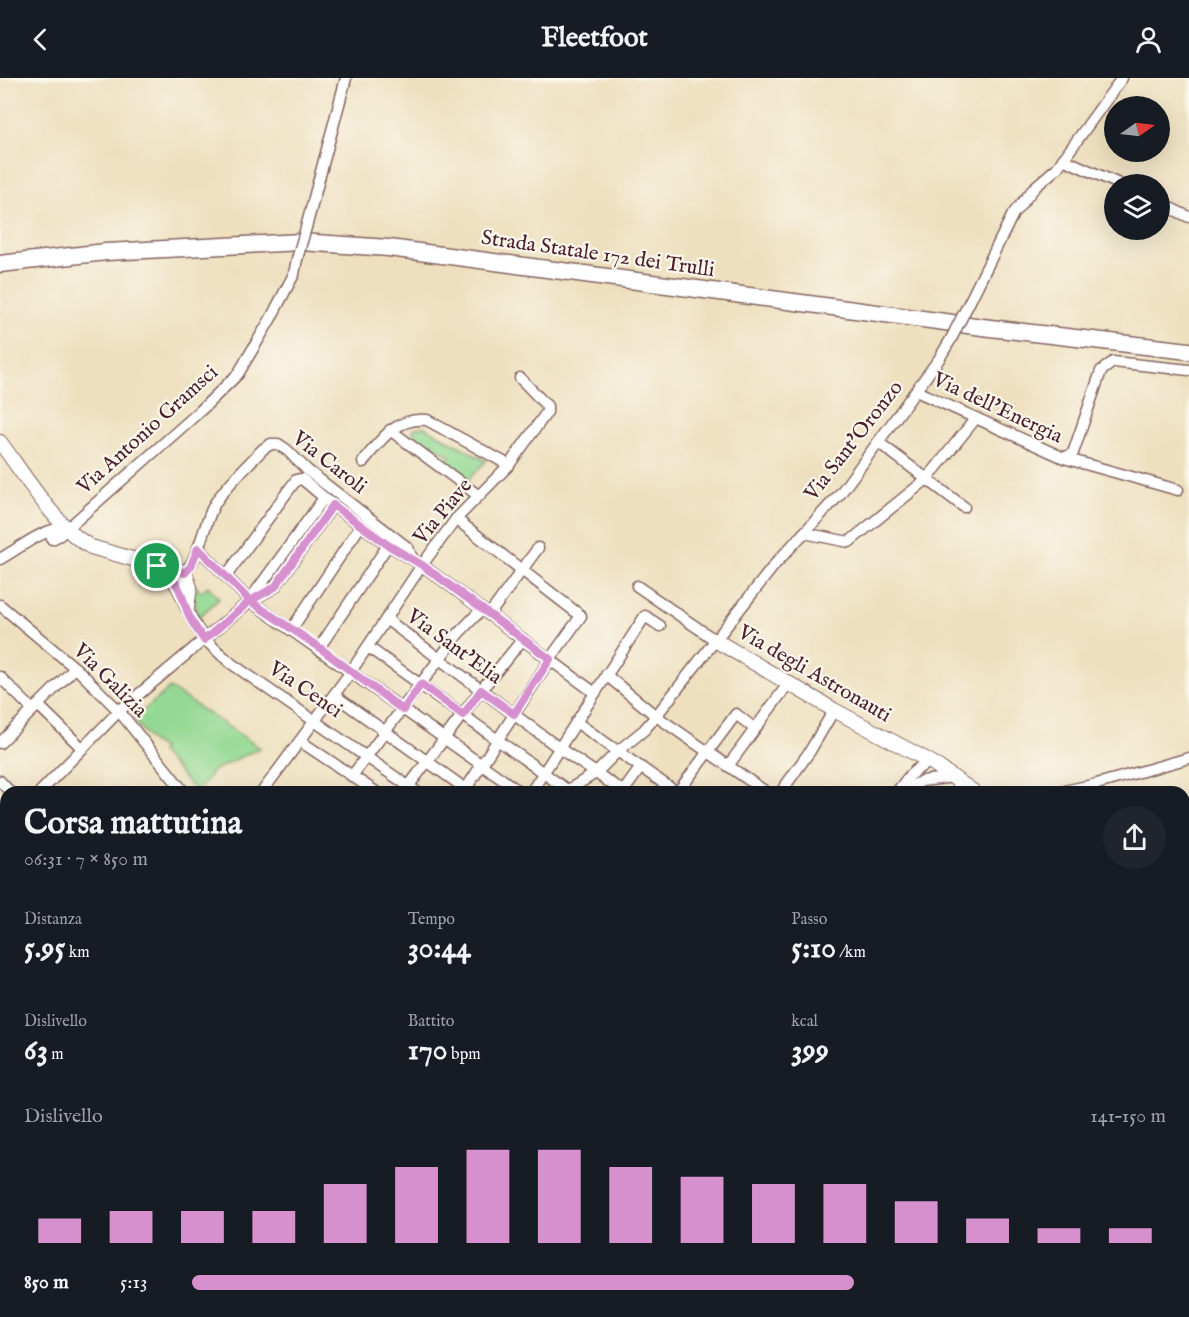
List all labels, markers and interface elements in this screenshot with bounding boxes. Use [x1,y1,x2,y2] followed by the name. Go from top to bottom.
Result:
[541,22,648,56] text: Fleetfoot
[24,23,57,56] icon: back
[1132,23,1165,56] icon: person
[1104,96,1170,162] north arrow
[1104,96,1170,240] map controls
[1104,174,1170,240] button: layers
[479,225,716,284] street label: Strada Statale 172 dei Trulli
[71,360,224,501] street label: Via Antonio Gramsci
[927,366,1067,451] street label: Via dell'Energia
[798,375,910,507] street label: Via Sant'Oronzo
[286,425,372,501] street label: Via Caroli
[407,473,479,551] street label: Via Piave
[131,540,182,591] pin
[140,549,173,582] icon: arrive
[400,603,508,692] street label: Via Sant'Elia
[732,619,896,729] street label: Via degli Astronauti
[66,637,154,725] street label: Via Galizia
[262,655,347,725] street label: Via Cenci
[24,803,242,845] text: Corsa mattutina
[1103,806,1166,869] button: share
[24,847,148,872] text: 06:31 · 7 × 850 m
[24,910,82,930] text: Distanza
[408,910,455,930] text: Tempo
[791,910,827,930] text: Passo
[24,930,65,968] text: 5.95
[408,930,471,968] text: 30:44
[791,930,836,968] text: 5:10
[65,943,90,963] text: km
[836,943,866,963] text: /km
[24,1012,87,1032] text: Dislivello
[408,1012,454,1032] text: Battito
[791,1012,818,1032] text: kcal
[24,1032,48,1070] text: 63
[408,1032,448,1070] text: 170
[791,1032,829,1070] text: 399
[48,1045,64,1065] text: m
[448,1045,481,1065] text: bpm
[24,1104,103,1129] text: Dislivello
[1090,1104,1166,1129] text: 141–150 m
[24,1270,69,1295] text: 850 m
[120,1270,147,1295] text: 5:13

